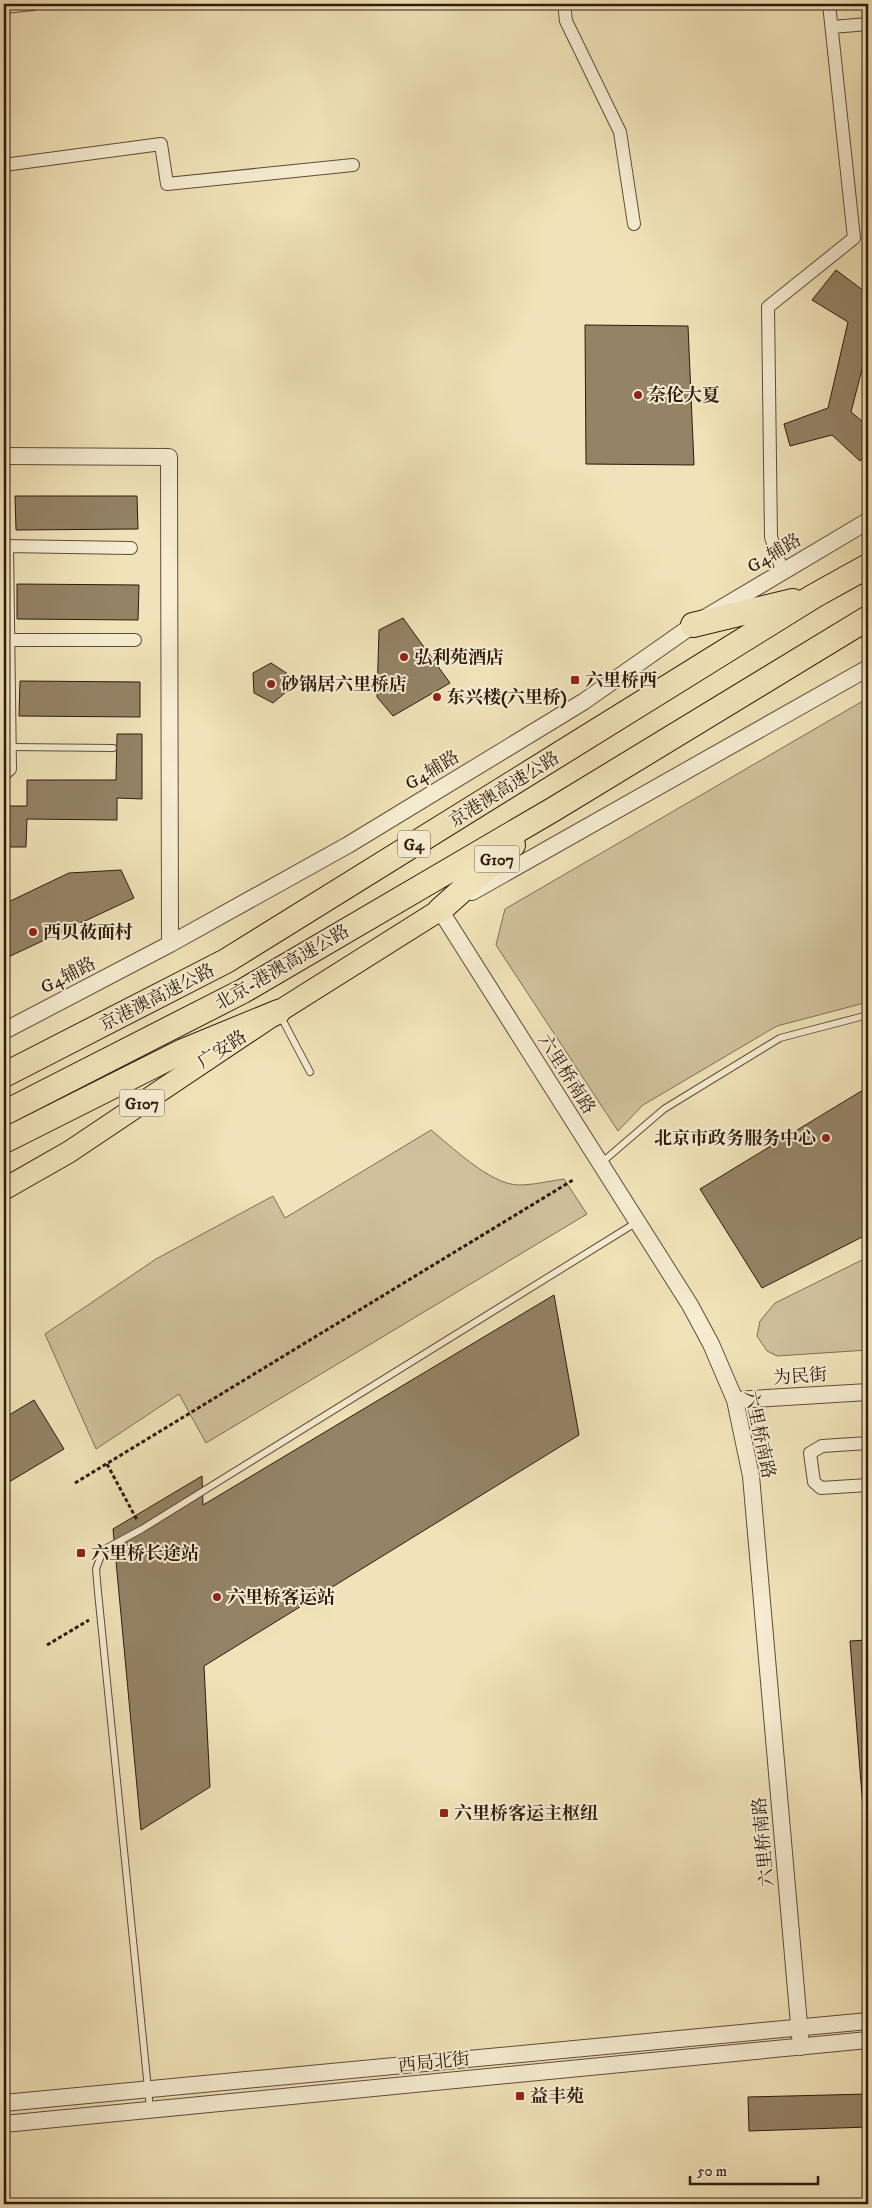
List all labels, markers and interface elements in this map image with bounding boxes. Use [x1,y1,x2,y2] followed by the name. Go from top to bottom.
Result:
[648,385,720,407] place label: 奈伦大夏
[632,389,644,401] marker: 奈伦大夏
[744,529,805,578] street label: G4辅路
[414,647,504,669] place label: 弘利苑酒店
[398,651,410,663] marker: 弘利苑酒店
[585,670,657,692] place label: 六里桥西
[281,674,407,696] place label: 砂锅居六里桥店
[569,674,581,686] marker: 六里桥西
[265,678,277,690] marker: 砂锅居六里桥店
[447,687,567,709] place label: 东兴楼(六里桥)
[431,691,443,703] marker: 东兴楼(六里桥)
[402,746,463,795] street label: G4辅路
[445,747,564,833] street label: 京港澳高速公路
[398,831,430,858] road number: G4
[474,846,520,872] road number: G107
[211,921,354,1015] street label: 北京-港澳高速公路
[43,922,133,944] place label: 西贝莜面村
[27,926,39,938] marker: 西贝莜面村
[37,953,100,999] street label: G4辅路
[96,959,219,1036] street label: 京港澳高速公路
[194,1026,251,1074] street label: 广安路
[533,1031,599,1119] street label: 六里桥南路
[120,1090,164,1116] road number: G107
[654,1128,816,1150] place label: 北京市政务服务中心
[820,1132,832,1144] marker: 北京市政务服务中心
[772,1364,828,1390] street label: 为民街
[739,1388,779,1481] street label: 六里桥南路
[91,1543,199,1565] place label: 六里桥长途站
[75,1547,87,1559] marker: 六里桥长途站
[227,1587,335,1609] place label: 六里桥客运站
[211,1591,223,1603] marker: 六里桥客运站
[749,1796,779,1888] street label: 六里桥南路
[454,1803,598,1825] place label: 六里桥客运主枢纽
[438,1807,450,1819] marker: 六里桥客运主枢纽
[397,2048,471,2078] street label: 西局北街
[530,2086,584,2108] place label: 益丰苑
[514,2090,526,2102] marker: 益丰苑
[690,2153,817,2185] scale bar
[697,2162,727,2181] text: 50 m

